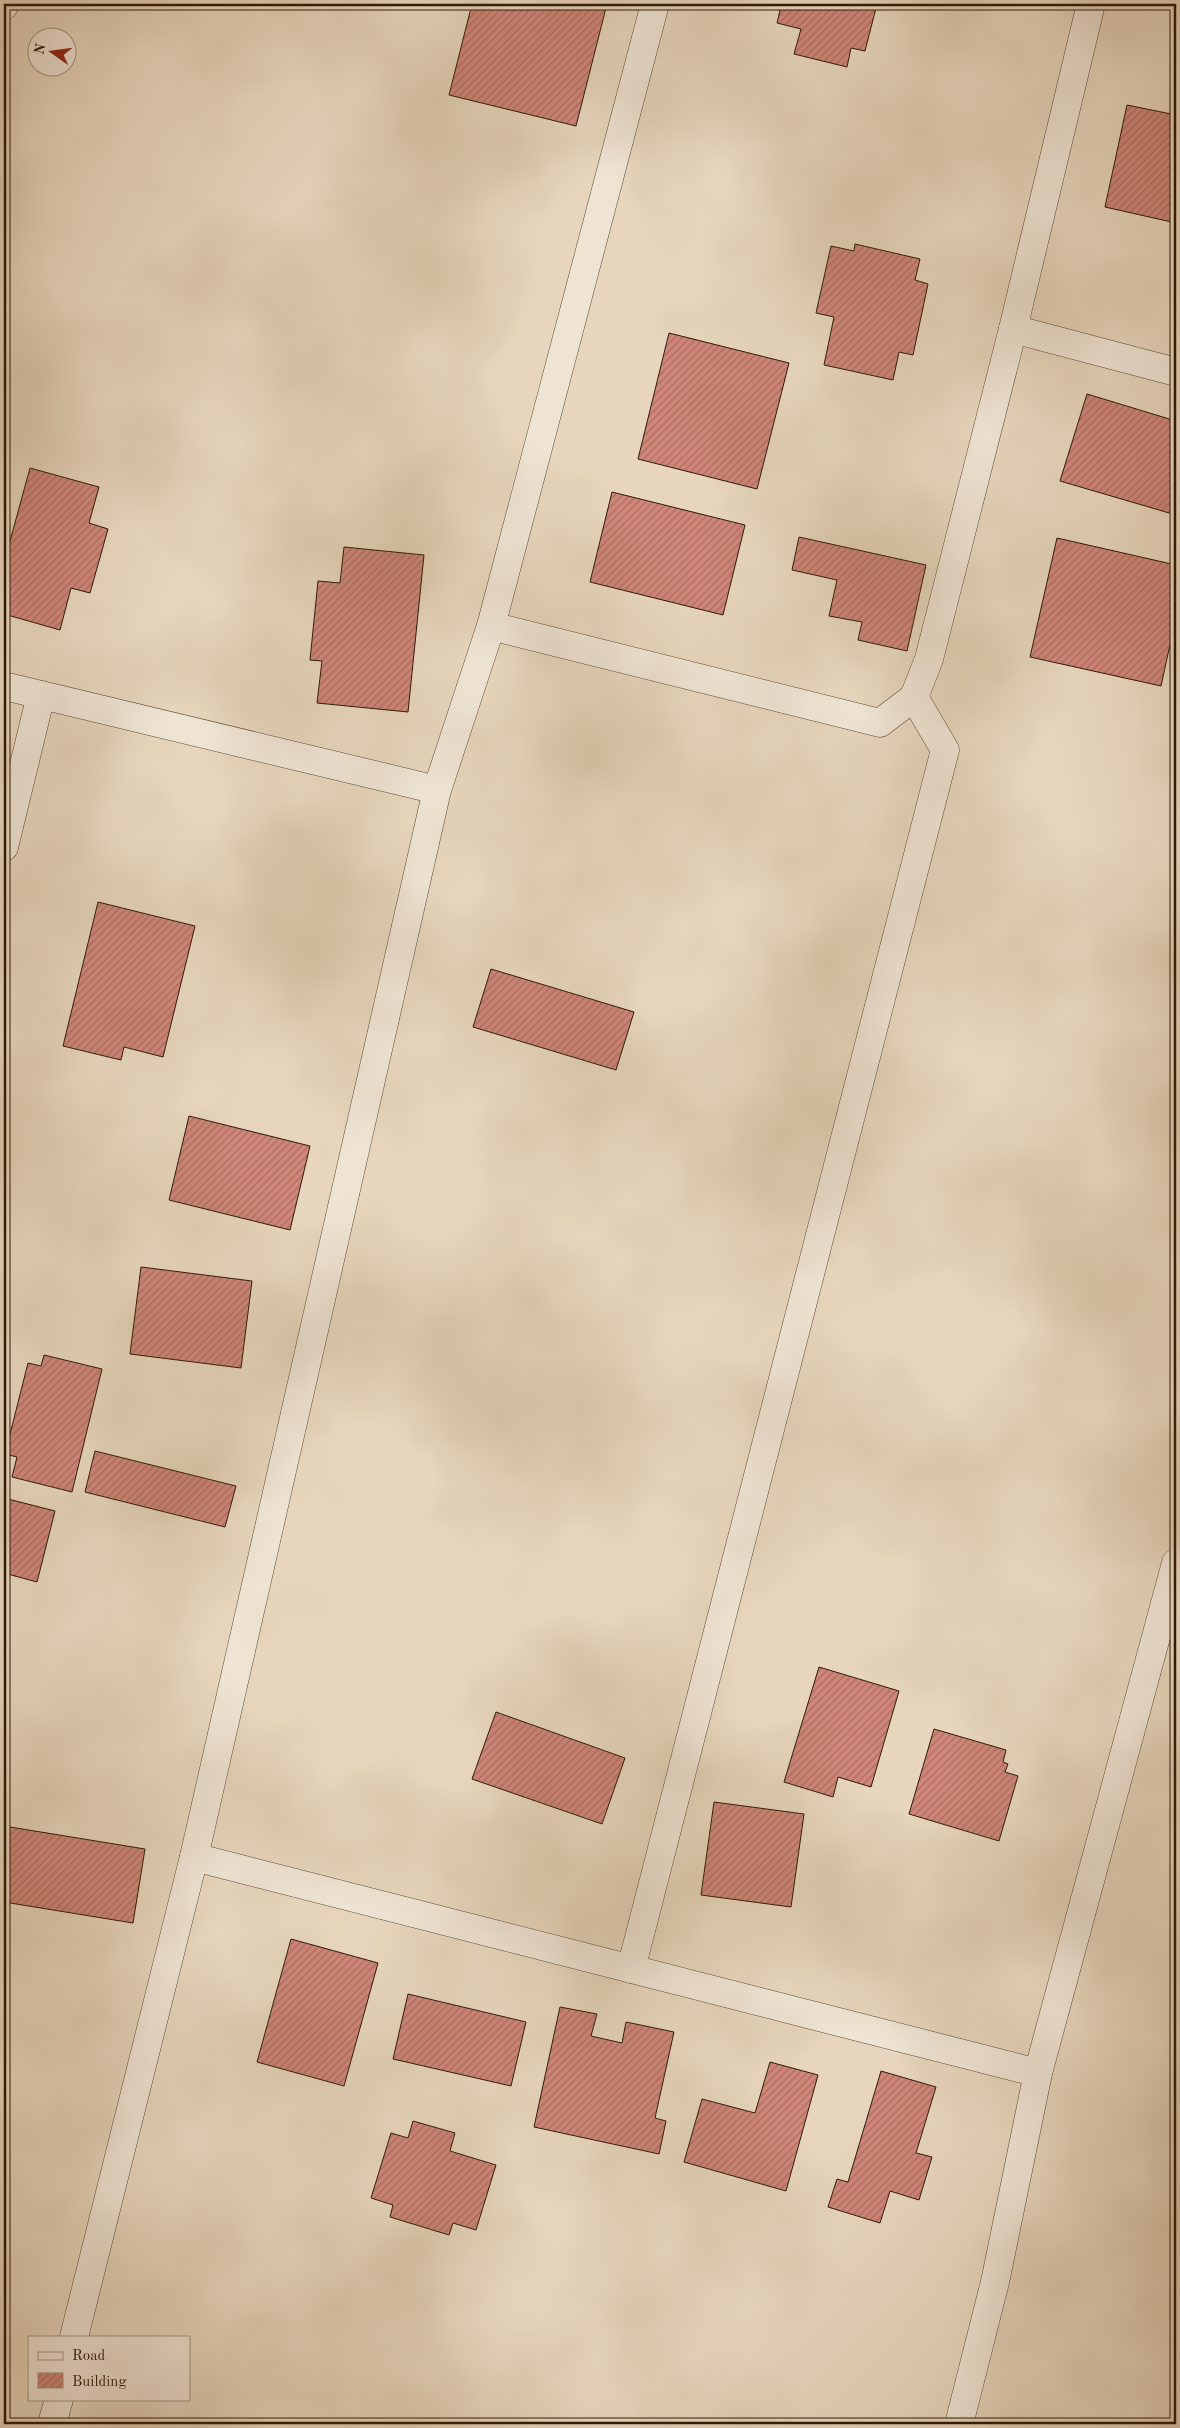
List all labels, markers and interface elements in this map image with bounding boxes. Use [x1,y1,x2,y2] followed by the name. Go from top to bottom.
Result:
[28,28,78,78] north arrow
[32,42,49,56] text: N
[28,2336,190,2400] legend
[72,2349,106,2364] text: Road
[72,2375,127,2390] text: Building

